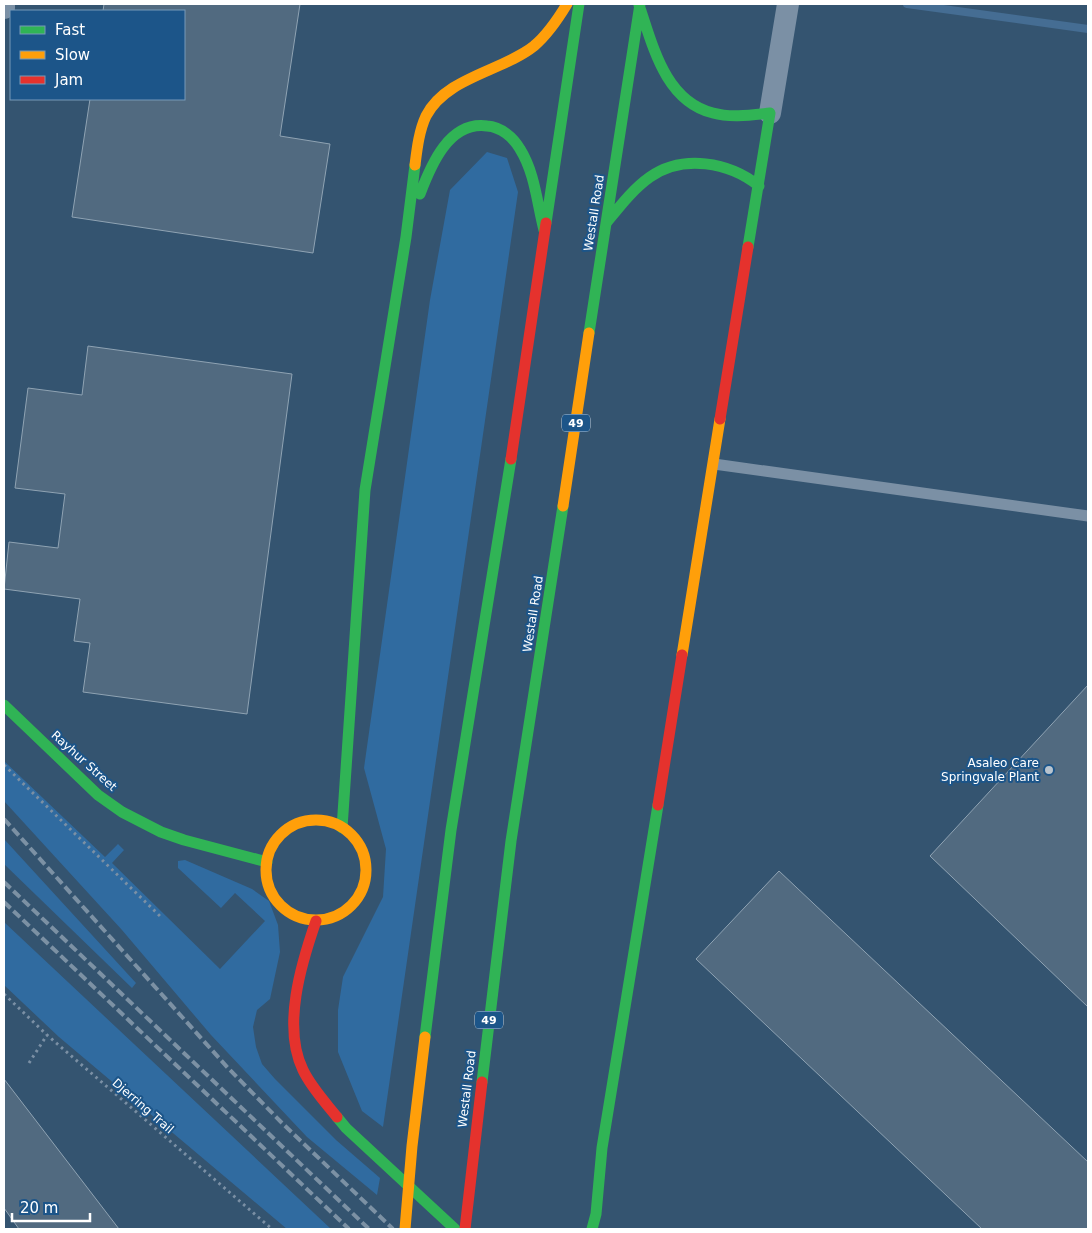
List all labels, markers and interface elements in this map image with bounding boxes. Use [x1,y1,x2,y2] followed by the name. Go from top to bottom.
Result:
[10,10,185,100] legend
[55,21,85,39] text: Fast
[55,46,90,64] text: Slow
[54,71,83,89] text: Jam
[581,174,607,252] street label: Westall Road
[562,414,590,432] road number: 49
[520,575,546,653] street label: Westall Road
[48,728,120,794] street label: Rayhur Street
[941,756,1039,784] place label: Asaleo Care Springvale Plant
[1043,764,1055,776] marker: Asaleo Care Springvale Plant
[475,1012,503,1028] road number: 49
[455,1050,479,1128] street label: Westall Road
[110,1076,176,1136] street label: Djerring Trail
[12,1190,90,1222] scale bar
[20,1199,58,1217] text: 20 m

